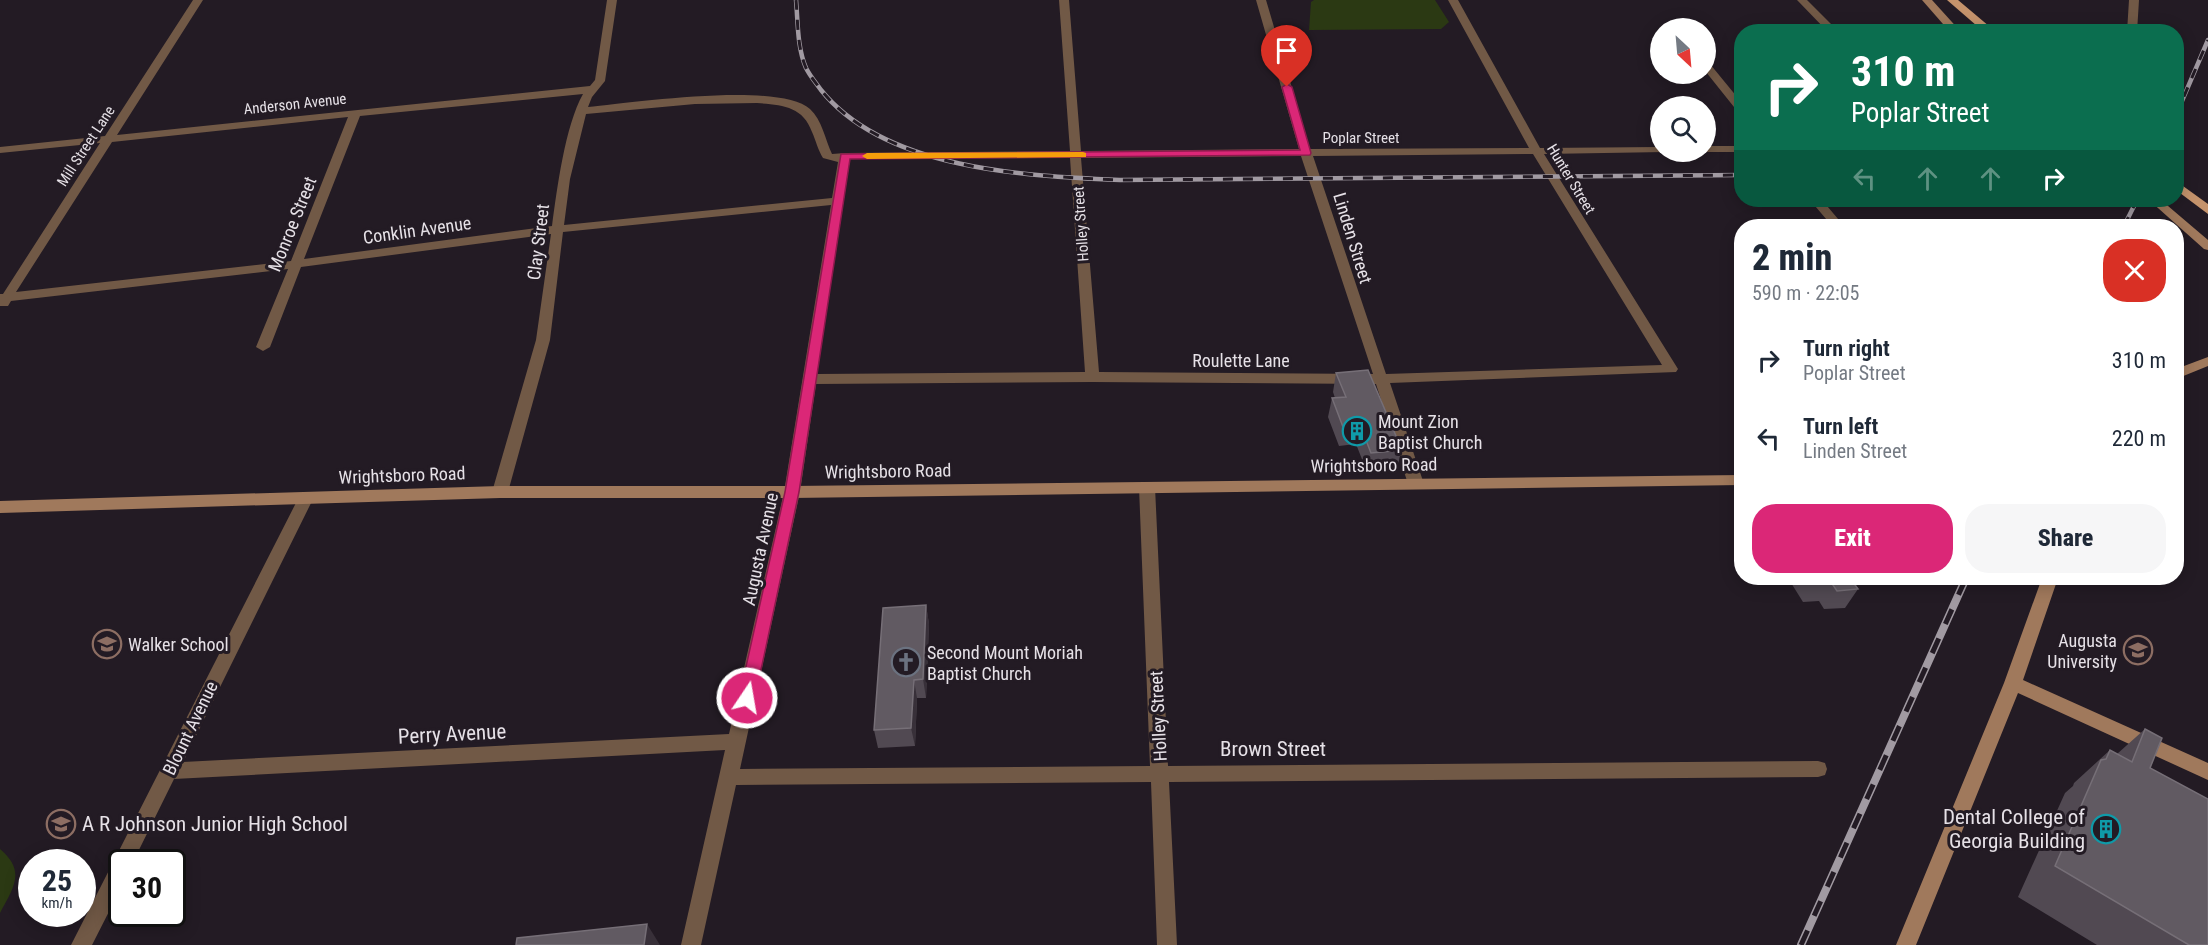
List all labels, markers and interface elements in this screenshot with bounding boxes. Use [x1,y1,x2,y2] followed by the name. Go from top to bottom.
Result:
[1650,18,1716,84] north arrow
[1650,18,1716,162] map controls
[1261,25,1312,87] pin
[1270,34,1303,67] icon: arrive
[1851,47,1956,96] text: 310 m
[1752,48,1830,126] icon: right
[243,90,347,118] street label: Anderson Avenue
[1650,96,1716,162] button: search
[1851,97,1989,129] text: Poplar Street
[53,102,119,190] street label: Mill Street Lane
[1323,129,1399,147] street label: Poplar Street
[1543,141,1599,217] street label: Hunter Street
[1848,162,1881,195] icon: left
[1911,162,1944,195] icon: ahead
[1974,162,2007,195] icon: ahead
[2037,162,2070,195] icon: right
[263,173,321,275] street label: Monroe Street
[1069,186,1093,262] street label: Holley Street
[1329,190,1377,286] street label: Linden Street
[523,203,553,281] street label: Clay Street
[362,212,472,248] street label: Conklin Avenue
[1752,237,1832,279] text: 2 min
[2103,239,2166,302] button: close
[1752,281,1859,305] text: 590 m · 22:05
[1803,336,1890,361] text: Turn right
[1752,344,1785,377] icon: right
[2112,348,2166,373] text: 310 m
[1192,350,1290,371] street label: Roulette Lane
[1803,361,1906,385] text: Poplar Street
[1378,411,1482,453] place label: Mount Zion Baptist Church
[1803,414,1878,439] text: Turn left
[1341,415,1373,447] building icon: Mount Zion Baptist Church
[1752,422,1785,455] icon: left
[2112,426,2166,451] text: 220 m
[1803,439,1907,463] text: Linden Street
[1310,453,1438,477] street label: Wrightsboro Road
[824,459,952,483] street label: Wrightsboro Road
[338,462,466,488] street label: Wrightsboro Road
[738,491,782,607] street label: Augusta Avenue
[1752,504,1953,573] button: Exit
[1965,504,2166,573] button: Share
[91,628,123,660] school or university icon: Walker School
[2047,630,2117,672] place label: Augusta University
[128,634,229,655] place label: Walker School
[2122,634,2154,666] school or university icon: Augusta University
[927,642,1083,684] place label: Second Mount Moriah Baptist Church
[890,646,922,678] church icon: Second Mount Moriah Baptist Church
[715,666,779,730] position arrow
[1145,670,1171,762] street label: Holley Street
[158,678,222,778] street label: Blount Avenue
[397,719,507,749] street label: Perry Avenue
[1220,737,1326,761] street label: Brown Street
[1943,805,2085,853] place label: Dental College of Georgia Building
[45,808,77,840] school or university icon: A R Johnson Junior High School
[82,812,348,836] place label: A R Johnson Junior High School
[2090,813,2122,845] building icon: Dental College of Georgia Building
[108,849,186,927] speed limit sign: 30
[42,863,72,898] text: 25
[42,894,72,912] text: km/h

